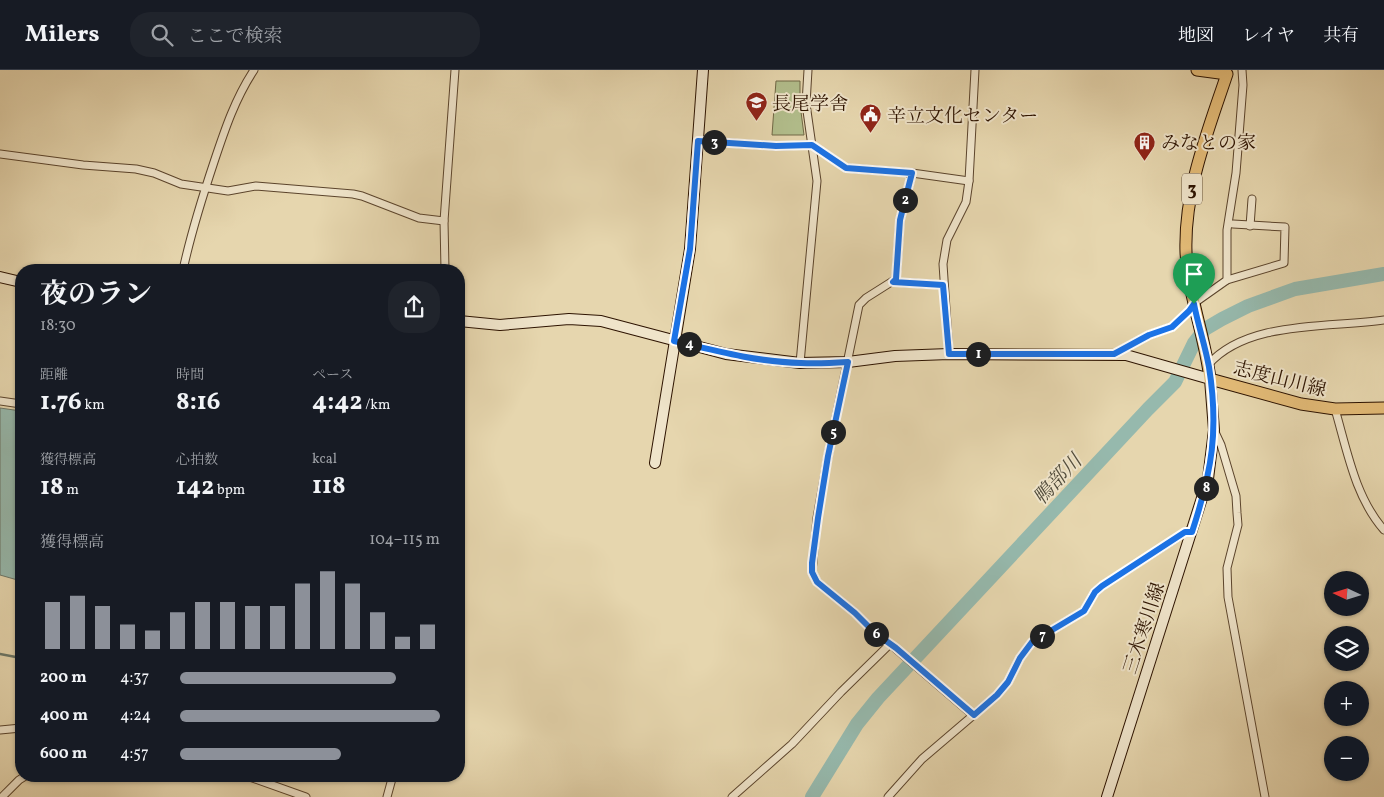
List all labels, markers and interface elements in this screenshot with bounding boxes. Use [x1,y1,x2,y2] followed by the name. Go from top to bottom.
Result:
[130,12,480,57] search box
[25,18,100,52] text: Milers
[148,21,176,49] icon: search
[188,24,283,50] text: ここで検索
[1178,24,1214,49] text: 地図
[1242,24,1295,49] text: レイヤ
[1323,24,1359,49] text: 共有
[744,91,768,122] school or university icon: 長尾学舎
[772,92,848,118] place label: 長尾学舎
[859,103,883,134] public building icon: 辛立文化センター
[887,104,1038,130] place label: 辛立文化センター
[702,130,726,154] pin: 3
[1133,130,1157,161] building icon: みなとの家
[1161,131,1256,157] place label: みなとの家
[711,133,718,152] text: 3
[1182,174,1202,204] road number: 3
[892,188,918,212] pin: 2
[902,191,909,210] text: 2
[1173,253,1215,304] pin
[1180,260,1208,288] icon: arrive
[40,276,152,315] text: 夜のラン
[388,281,440,333] button: share
[40,315,76,337] text: 18:30
[676,332,702,356] pin: 4
[685,335,694,354] text: 4
[966,342,990,366] pin: 1
[976,345,981,364] text: 1
[1230,356,1329,404] street label: 志度山川線
[40,366,68,385] text: 距離
[176,366,204,385] text: 時間
[312,366,353,385] text: ペース
[40,385,82,420] text: 1.76
[176,385,221,420] text: 8:16
[312,385,362,420] text: 4:42
[82,396,105,415] text: km
[362,396,390,415] text: /km
[820,420,846,444] pin: 5
[830,423,837,442] text: 5
[1028,447,1091,512] water label: 鴨部川
[312,450,337,469] text: kcal
[40,451,96,470] text: 獲得標高
[176,451,218,470] text: 心拍数
[312,469,346,504] text: 118
[40,470,64,505] text: 18
[176,470,214,505] text: 142
[1194,476,1218,500] pin: 8
[1203,479,1210,498] text: 8
[64,481,79,500] text: m
[214,481,245,500] text: bpm
[369,529,440,551] text: 104–115 m
[40,532,104,554] text: 獲得標高
[1324,571,1369,616] north arrow
[1324,571,1369,781] map controls
[1118,579,1172,678] street label: 三木寒川線
[864,622,888,646] pin: 6
[1030,624,1054,648] pin: 7
[873,625,880,644] text: 6
[1324,626,1369,671] button: layers
[1039,627,1046,646] text: 7
[40,667,87,689] text: 200 m
[120,667,149,689] text: 4:37
[1324,681,1369,726] button: +
[40,705,88,727] text: 400 m
[120,705,151,727] text: 4:24
[1324,736,1369,781] button: −
[40,743,87,765] text: 600 m
[120,743,149,765] text: 4:57

